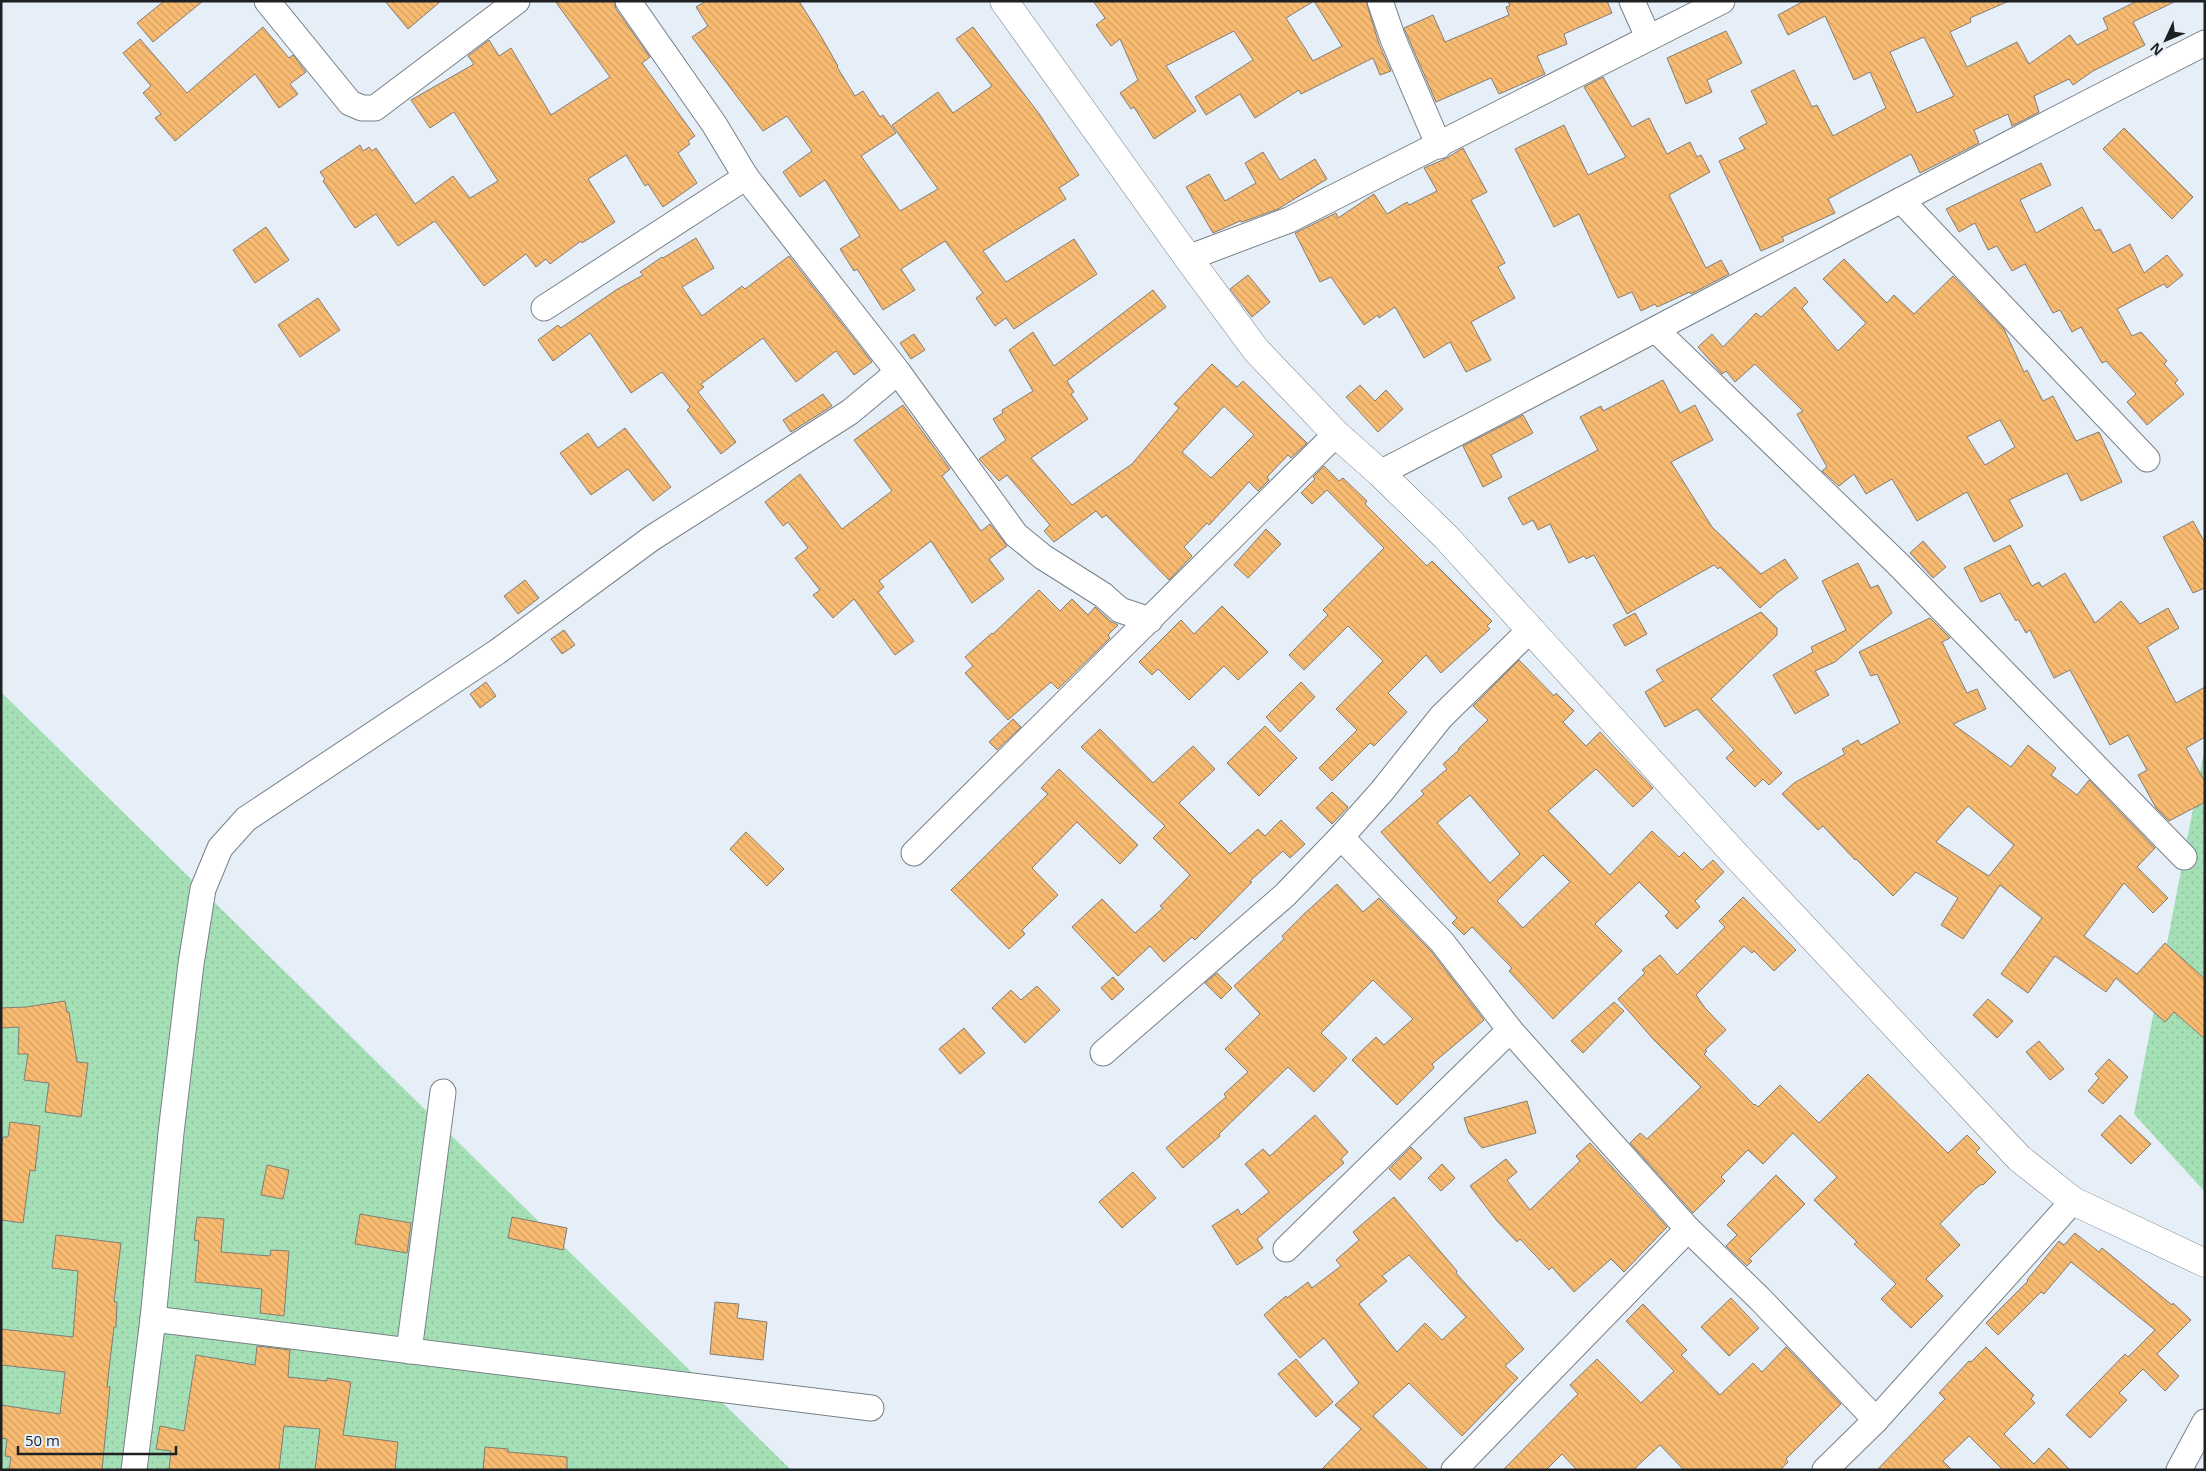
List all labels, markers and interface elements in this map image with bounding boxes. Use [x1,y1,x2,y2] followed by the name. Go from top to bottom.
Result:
[2141,15,2191,65] north arrow
[2145,39,2167,60] text: N
[18,1424,175,1456] scale bar
[25,1430,60,1450] text: 50 m

